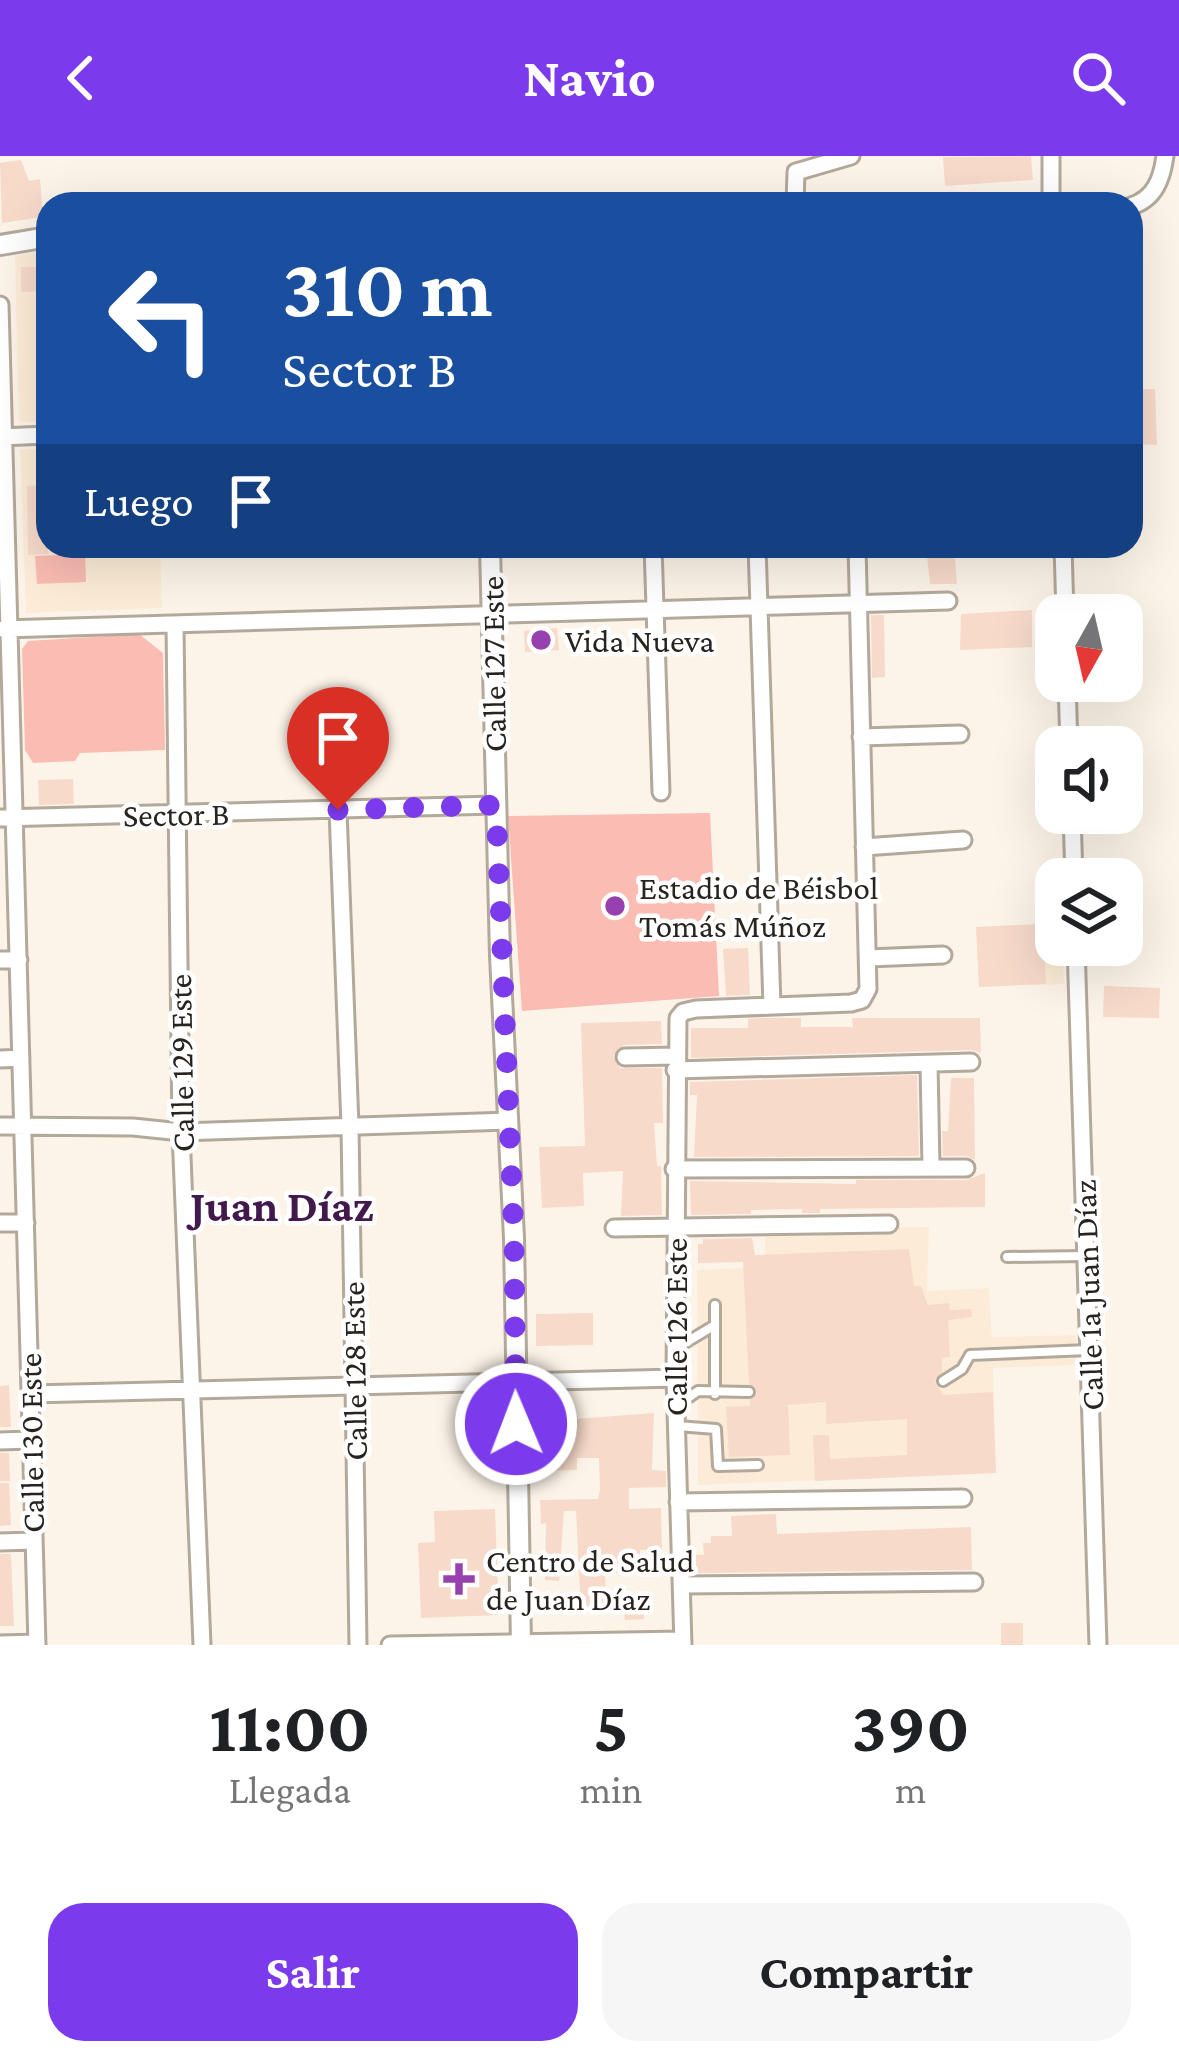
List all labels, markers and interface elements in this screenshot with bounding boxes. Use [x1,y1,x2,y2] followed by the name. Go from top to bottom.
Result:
[48,45,114,111] icon: back
[1065,45,1131,111] icon: search
[523,48,656,108] text: Navio
[84,240,240,396] icon: left
[282,241,493,334] text: 310 m
[282,339,457,399] text: Sector B
[218,468,284,534] icon: arrive
[84,476,194,526] text: Luego
[473,576,513,752] street label: Calle 127 Este
[1035,594,1143,702] north arrow
[1035,594,1143,966] map controls
[565,622,715,659] place label: Vida Nueva
[528,627,554,653] marker: Vida Nueva
[287,687,389,810] pin
[305,705,371,771] icon: arrive
[1035,726,1143,834] button: sound
[122,795,230,833] street label: Sector B
[1035,858,1143,966] button: layers
[639,869,879,944] place label: Estadio de Béisbol Tomás Múñoz
[602,893,628,919] marker: Estadio de Béisbol Tomás Múñoz
[161,974,201,1152] street label: Calle 129 Este
[1065,1179,1111,1411] street label: Calle 1a Juan Díaz
[186,1181,374,1231] district label: Juan Díaz
[657,1238,694,1416] street label: Calle 126 Este
[334,1281,374,1461] street label: Calle 128 Este
[11,1353,51,1533] street label: Calle 130 Este
[453,1361,579,1487] position arrow
[486,1542,694,1617] place label: Centro de Salud de Juan Díaz
[443,1563,475,1595] marker: Centro de Salud de Juan Díaz
[209,1686,371,1766] text: 11:00
[593,1686,629,1766] text: 5
[852,1686,970,1766] text: 390
[229,1768,351,1811] text: Llegada
[580,1768,642,1811] text: min
[895,1768,926,1811] text: m
[48,1903,578,2041] button: Salir
[602,1903,1131,2041] button: Compartir

